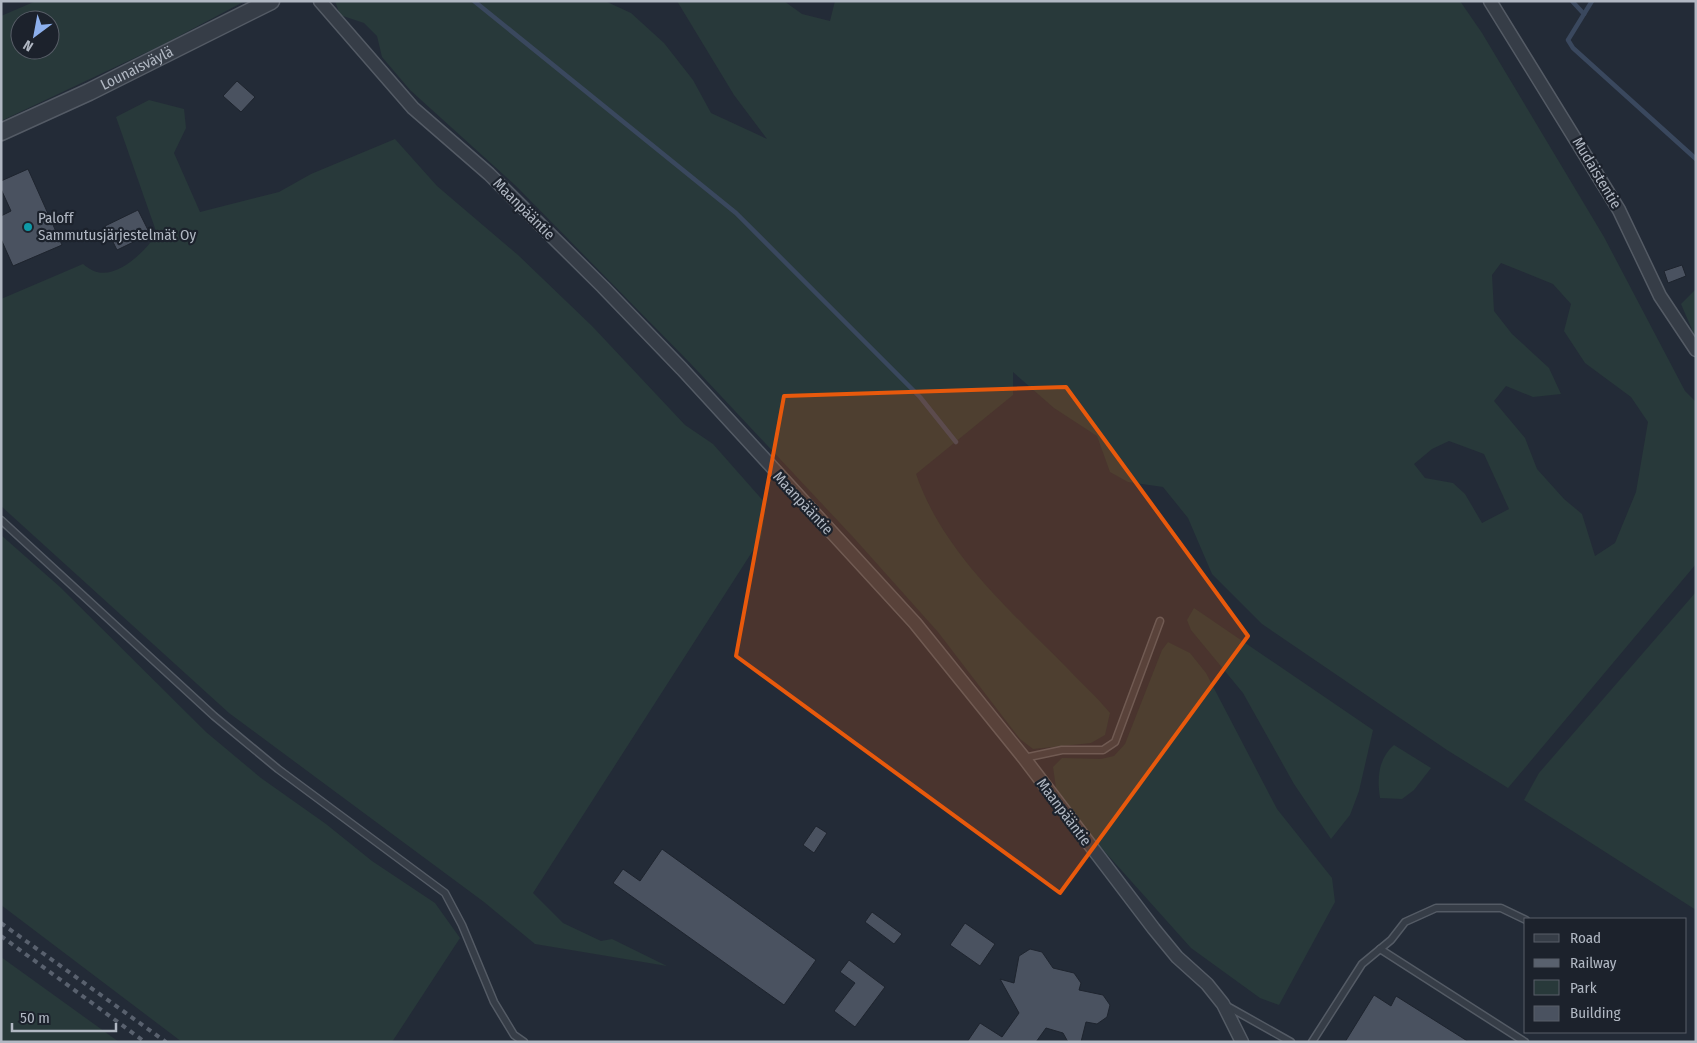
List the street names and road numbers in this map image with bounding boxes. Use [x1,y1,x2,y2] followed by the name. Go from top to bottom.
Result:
[97,42,176,94] street label: Lounaisväylä
[1569,134,1625,212] street label: Mudaistentie
[489,174,559,244] street label: Maanpääntie
[769,468,837,538] street label: Maanpääntie
[1033,775,1095,849] street label: Maanpääntie

